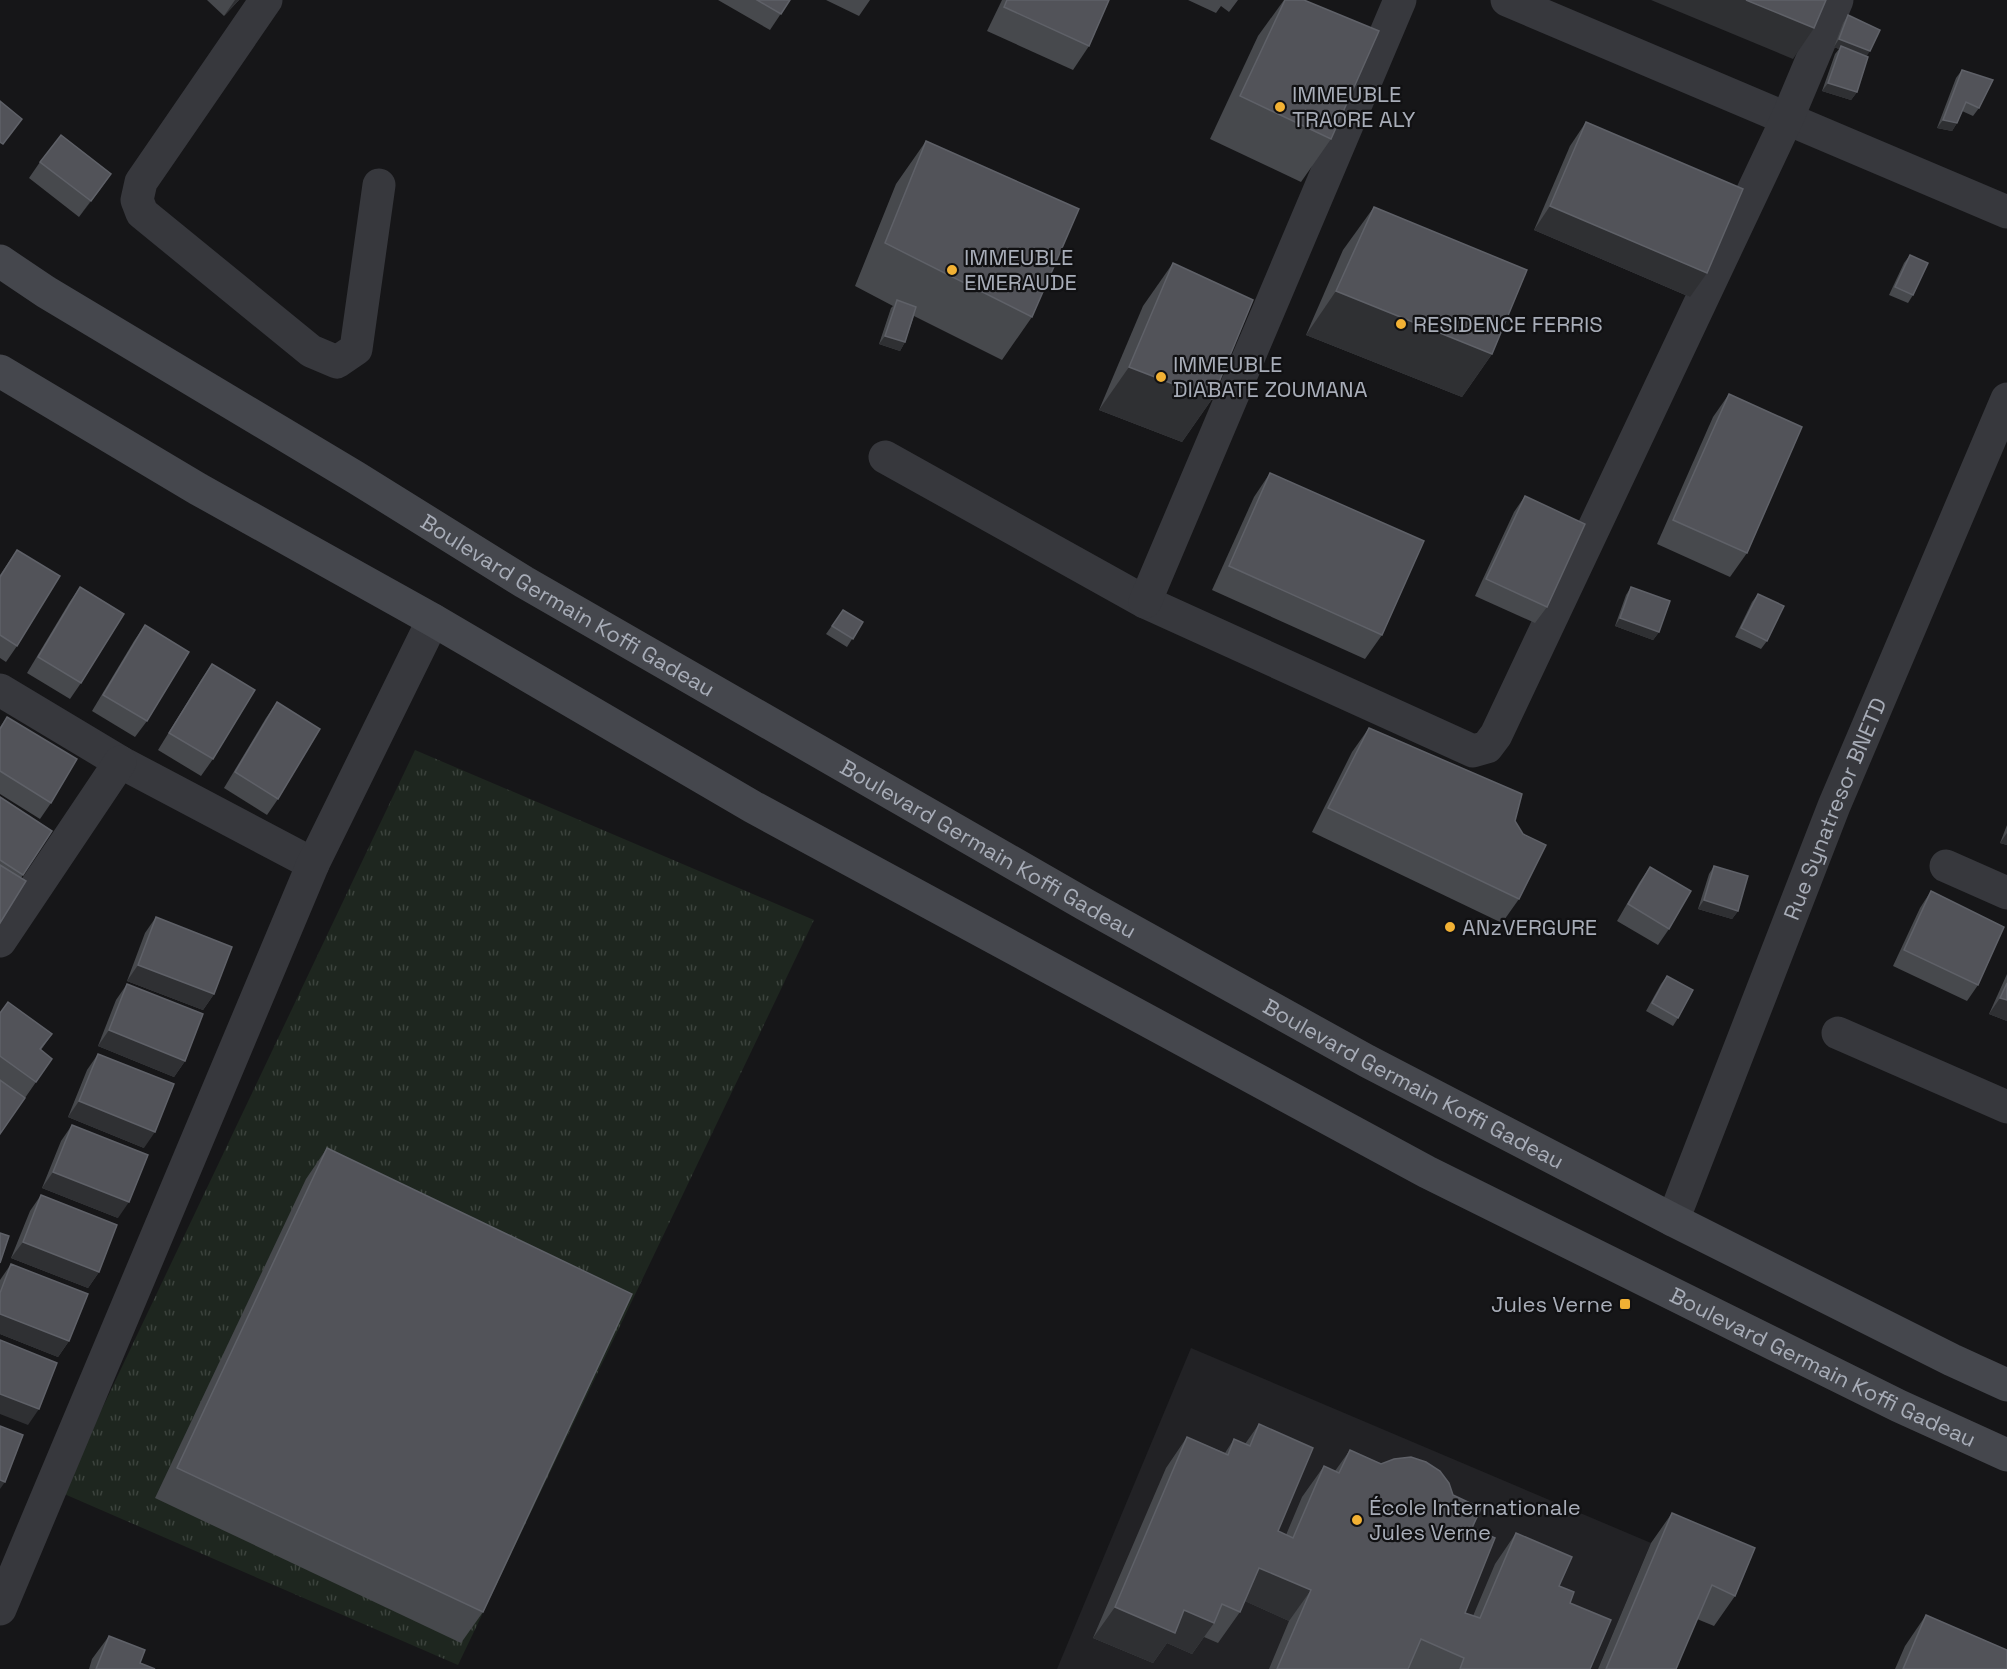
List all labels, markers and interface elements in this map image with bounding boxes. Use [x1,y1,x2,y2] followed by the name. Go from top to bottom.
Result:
[1292,80,1416,133] place label: IMMEUBLE TRAORE ALY
[1273,100,1287,114] marker: IMMEUBLE TRAORE ALY
[964,243,1077,296] place label: IMMEUBLE EMERAUDE
[945,263,959,277] marker: IMMEUBLE EMERAUDE
[1413,310,1603,338] place label: RESIDENCE FERRIS
[1394,317,1408,331] marker: RESIDENCE FERRIS
[1173,350,1368,403] place label: IMMEUBLE DIABATE ZOUMANA
[1154,370,1168,384] marker: IMMEUBLE DIABATE ZOUMANA
[416,507,720,703] street label: Boulevard Germain Koffi Gadeau
[1777,693,1893,924] street label: Rue Synatresor BNETD
[835,753,1141,944] street label: Boulevard Germain Koffi Gadeau
[1462,913,1597,941] place label: ANzVERGURE
[1443,920,1457,934] marker: ANzVERGURE
[1258,992,1569,1175] street label: Boulevard Germain Koffi Gadeau
[1665,1281,1980,1453] street label: Boulevard Germain Koffi Gadeau
[1491,1290,1613,1318] place label: Jules Verne
[1618,1297,1632,1311] marker: Jules Verne
[1369,1493,1581,1546] place label: École Internationale Jules Verne
[1350,1513,1364,1527] marker: École Internationale Jules Verne

